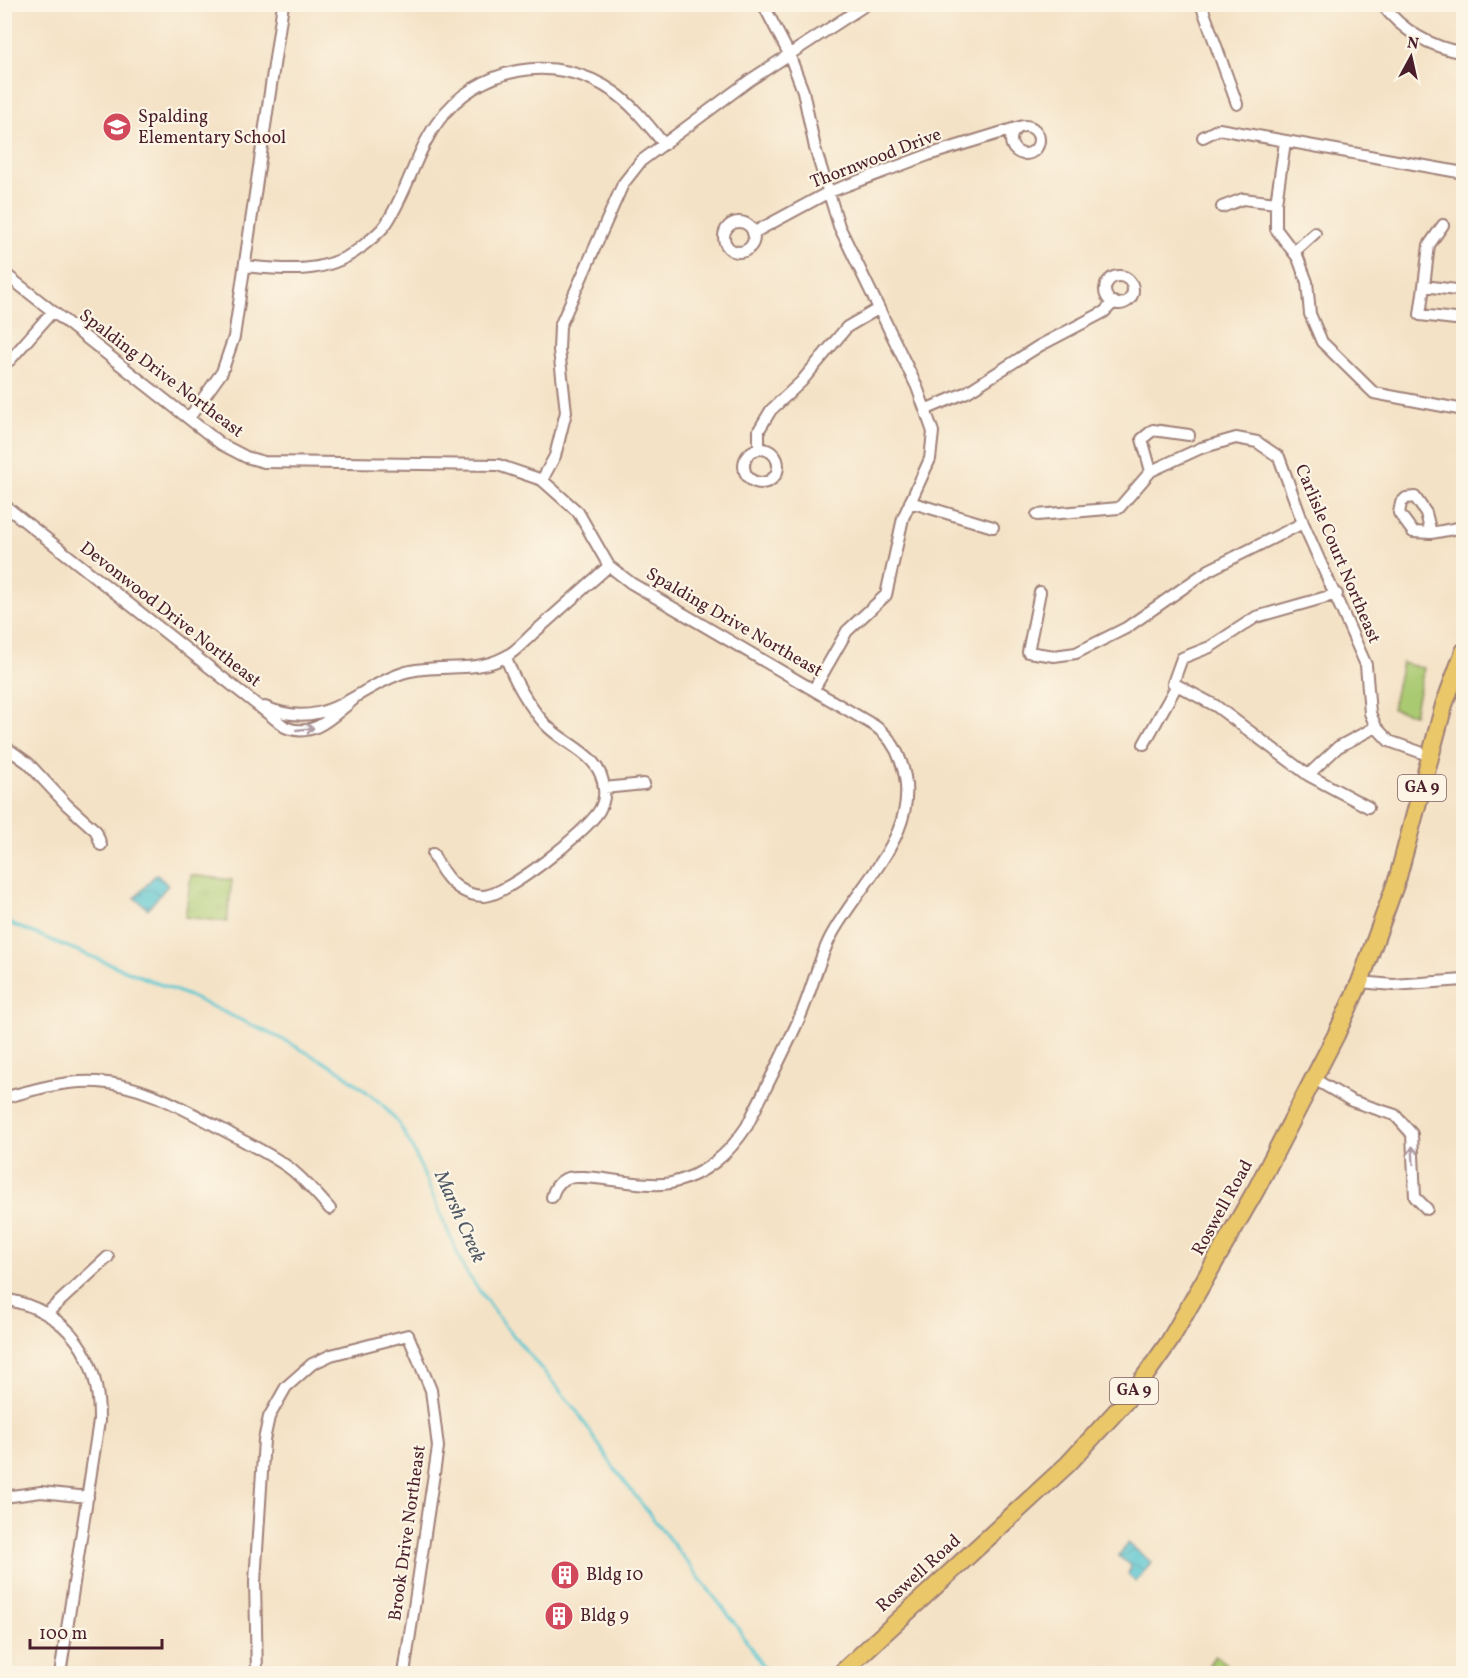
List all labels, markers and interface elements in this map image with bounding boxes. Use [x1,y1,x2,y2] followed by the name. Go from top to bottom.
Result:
[1381,27,1441,87] north arrow
[1406,32,1420,56] text: N
[138,105,286,151] place label: Spalding Elementary School
[101,111,133,143] school or university icon: Spalding Elementary School
[807,122,945,196] street label: Thornwood Drive
[73,304,249,444] street label: Spalding Drive Northeast
[1288,461,1386,647] street label: Carlisle Court Northeast
[74,536,266,694] street label: Devonwood Drive Northeast
[641,562,827,684] street label: Spalding Drive Northeast
[295,723,315,734] one-way arrow
[1398,775,1446,801] road number: GA 9
[1407,1146,1418,1166] one-way arrow
[1186,1156,1260,1260] street label: Roswell Road
[426,1166,492,1268] water label: Marsh Creek
[1110,1378,1158,1404] road number: GA 9
[383,1443,433,1623] street label: Brook Drive Northeast
[871,1529,967,1619] street label: Roswell Road
[549,1559,581,1591] building icon: Bldg 10
[586,1563,644,1588] place label: Bldg 10
[543,1600,575,1632] building icon: Bldg 9
[580,1604,629,1629] place label: Bldg 9
[30,1612,162,1650] scale bar
[39,1622,88,1647] text: 100 m

